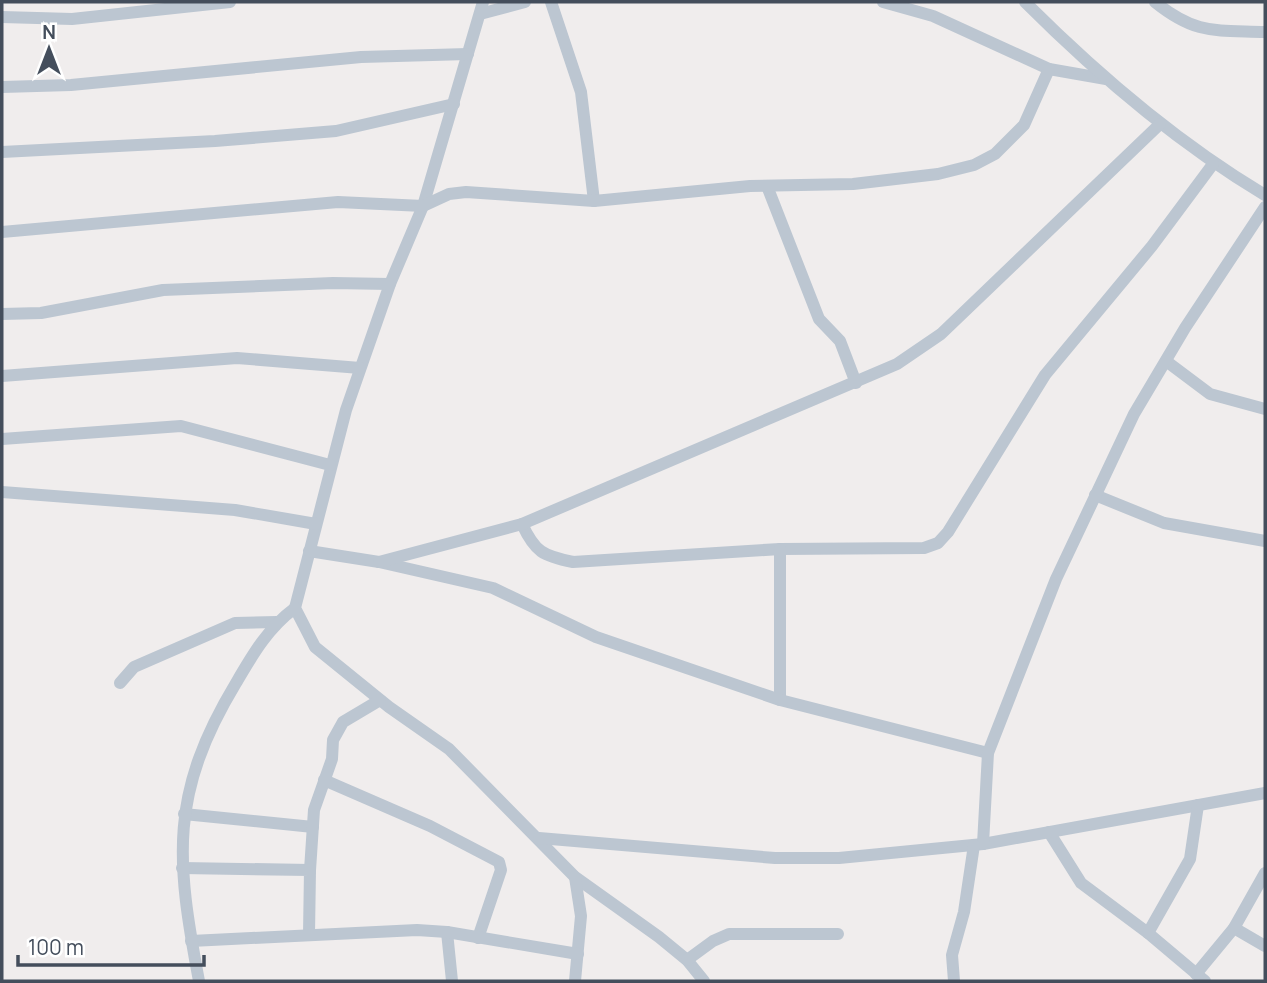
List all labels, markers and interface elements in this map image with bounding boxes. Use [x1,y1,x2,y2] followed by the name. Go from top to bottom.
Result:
[14,14,84,84] north arrow
[42,19,56,45] text: N
[18,923,203,967] scale bar
[28,933,84,961] text: 100 m

